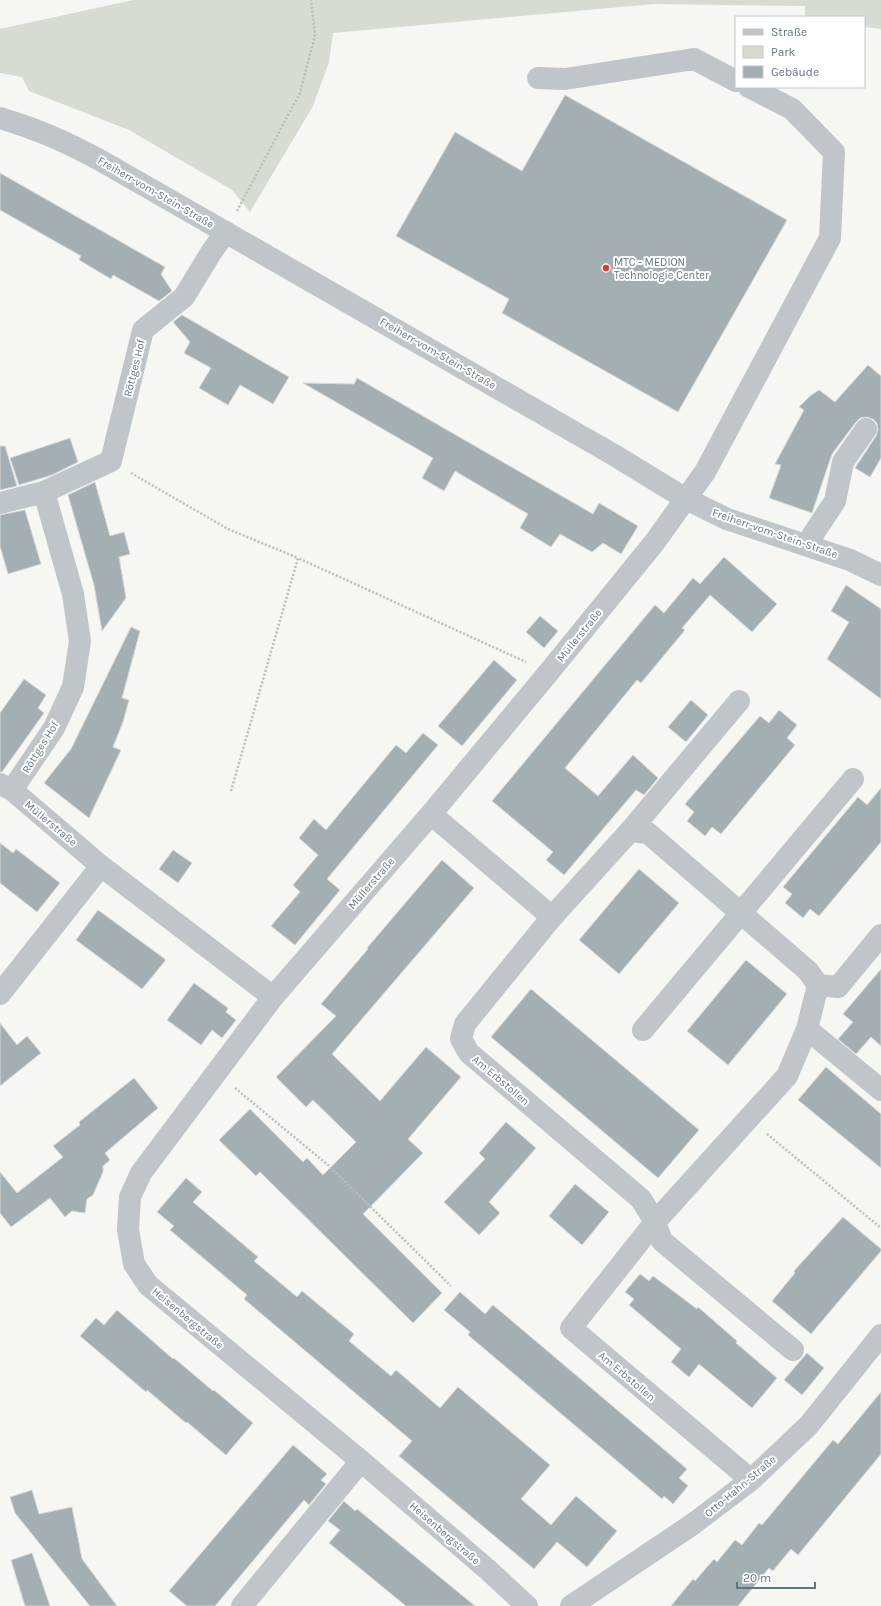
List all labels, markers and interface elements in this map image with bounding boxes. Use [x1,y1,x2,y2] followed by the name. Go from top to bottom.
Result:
[735,16,865,88] legend
[771,25,807,39] text: Straße
[771,45,796,59] text: Park
[771,65,819,79] text: Gebäude
[95,154,216,231] street label: Freiherr-vom-Stein-Straße
[614,256,709,282] place label: MTC - MEDION Technologie Center
[601,263,611,273] marker: MTC - MEDION Technologie Center
[377,315,498,392] street label: Freiherr-vom-Stein-Straße
[121,338,148,398] street label: Röttges Hof
[710,506,840,561] street label: Freiherr-vom-Stein-Straße
[554,606,605,664] street label: Müllerstraße
[19,719,62,775] street label: Röttges Hof
[22,798,80,849] street label: Müllerstraße
[345,855,398,912] street label: Müllerstraße
[470,1053,532,1108] street label: Am Erbstollen
[149,1285,226,1352] street label: Heisenbergstraße
[596,1349,658,1404] street label: Am Erbstollen
[702,1453,779,1520] street label: Otto-Hahn-Straße
[407,1499,483,1568] street label: Heisenbergstraße
[737,1564,815,1590] scale bar
[743,1571,771,1585] text: 20 m

